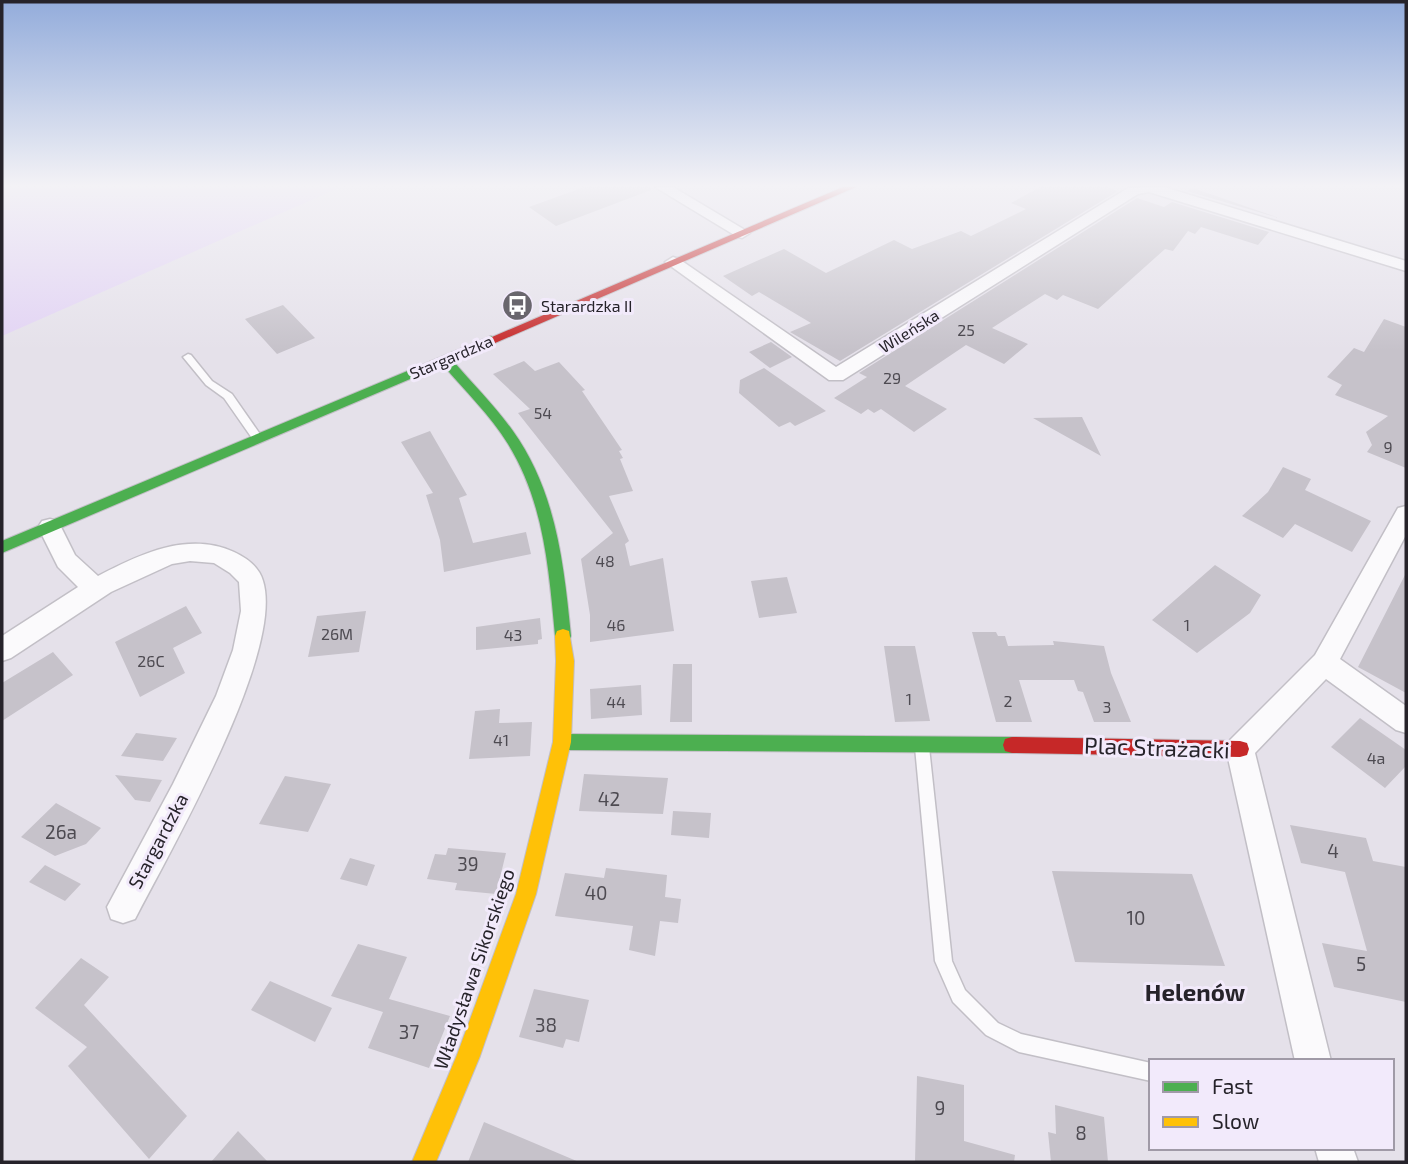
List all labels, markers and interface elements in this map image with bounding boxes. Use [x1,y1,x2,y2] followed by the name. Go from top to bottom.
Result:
[501,289,535,323] bus stop icon: Starardzka II
[541,296,632,315] place label: Starardzka II
[875,305,942,356] street label: Wileńska
[957,320,975,339] house number: 25
[406,331,495,383] street label: Stargardzka
[883,368,901,387] house number: 29
[534,403,552,422] house number: 54
[1383,437,1393,456] house number: 9
[595,551,615,570] house number: 48
[607,615,626,634] house number: 46
[1184,615,1190,634] house number: 1
[321,624,353,643] house number: 26M
[504,625,522,644] house number: 43
[137,651,165,670] house number: 26C
[906,689,912,708] house number: 1
[1004,691,1013,710] house number: 2
[606,692,626,711] house number: 44
[1103,697,1111,716] house number: 3
[493,730,509,749] house number: 41
[1084,730,1230,764] street label: Plac Strażacki
[1367,748,1385,767] house number: 4a
[598,787,620,810] house number: 42
[123,789,192,892] street label: Stargardzka
[45,820,77,843] house number: 26a
[1327,839,1339,862] house number: 4
[457,852,479,875] house number: 39
[428,865,519,1072] street label: Władysława Sikorskiego
[584,881,608,904] house number: 40
[1126,906,1146,929] house number: 10
[1356,952,1366,975] house number: 5
[1145,977,1246,1006] district label: Helenów
[535,1013,557,1036] house number: 38
[399,1020,419,1043] house number: 37
[1149,1059,1394,1150] legend
[1212,1073,1253,1098] text: Fast
[935,1096,945,1119] house number: 9
[1212,1108,1259,1133] text: Slow
[1075,1121,1087,1144] house number: 8

